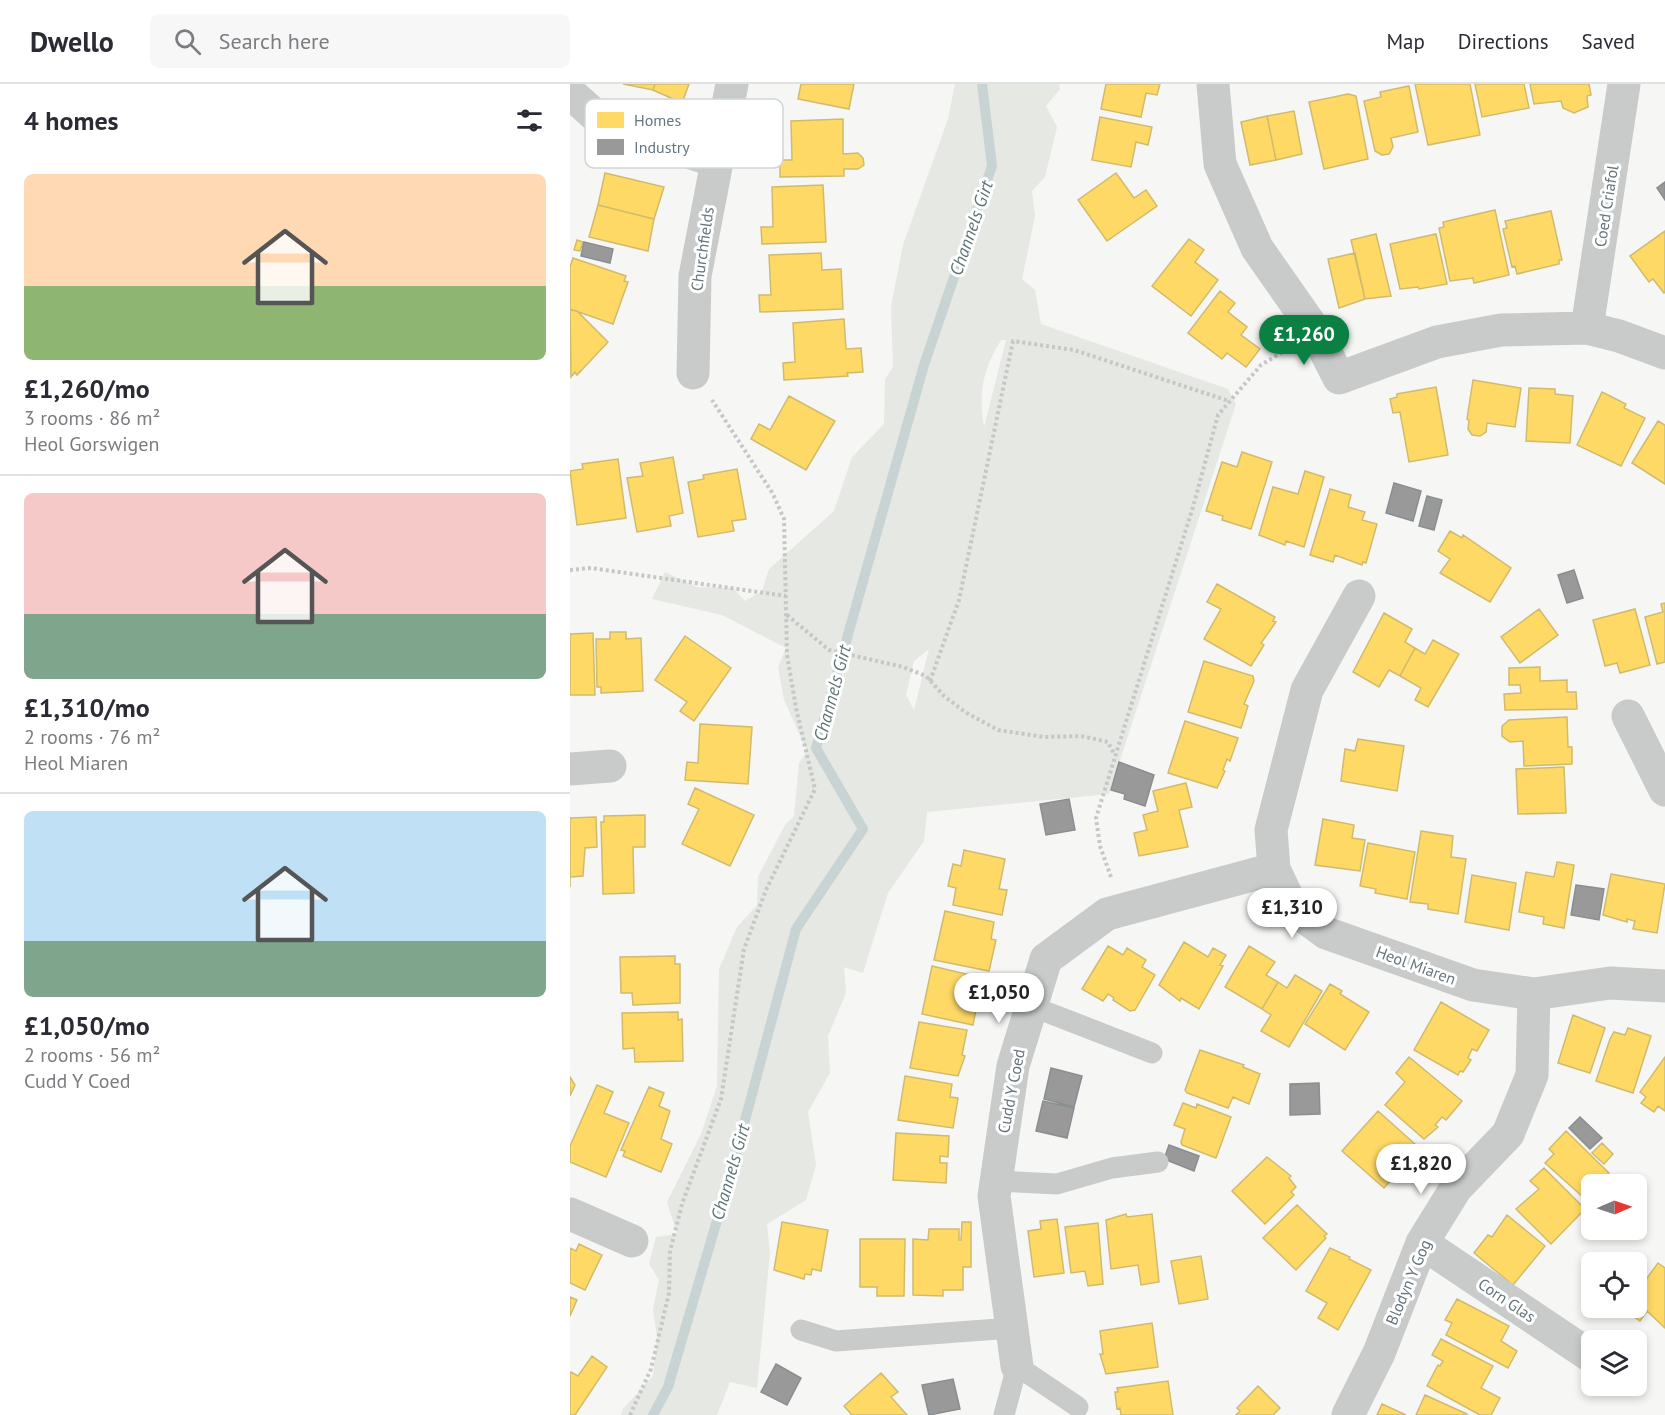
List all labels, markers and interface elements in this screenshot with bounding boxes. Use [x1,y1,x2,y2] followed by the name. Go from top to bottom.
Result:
[150,14,570,68] search box
[30,23,114,60] text: Dwello
[171,25,204,58] icon: search
[219,27,330,55] text: Search here
[1386,28,1425,55] text: Map
[1458,28,1549,55] text: Directions
[1582,28,1635,55] text: Saved
[585,99,783,168] legend
[24,104,119,137] text: 4 homes
[513,104,546,137] icon: filters
[634,110,681,130] text: Homes
[634,137,690,157] text: Industry
[1590,163,1622,248] street label: Coed Criafol
[944,176,998,278] water label: Channels Girt
[686,205,718,292] street label: Churchfields
[231,213,339,321] icon: home
[1255,315,1353,366] pin: £1,260
[1273,321,1335,347] text: £1,260
[24,372,150,405] text: £1,260/mo
[24,405,160,431] text: 3 rooms · 86 m²
[24,431,159,457] text: Heol Gorswigen
[231,532,339,640] icon: home
[808,641,856,744] water label: Channels Girt
[24,691,150,724] text: £1,310/mo
[24,724,160,750] text: 2 rooms · 76 m²
[24,750,128,776] text: Heol Miaren
[231,850,339,958] icon: home
[1243,888,1341,939] pin: £1,310
[1261,894,1323,920] text: £1,310
[1373,941,1459,989] street label: Heol Miaren
[950,973,1048,1024] pin: £1,050
[968,979,1030,1005] text: £1,050
[24,1009,150,1042] text: £1,050/mo
[24,1042,160,1068] text: 2 rooms · 56 m²
[993,1047,1029,1135] street label: Cudd Y Coed
[24,1068,130,1094] text: Cudd Y Coed
[705,1120,755,1223] water label: Channels Girt
[1372,1144,1470,1195] pin: £1,820
[1390,1150,1452,1176] text: £1,820
[1581,1174,1647,1240] north arrow
[1581,1174,1647,1396] map controls
[1381,1236,1435,1328] street label: Blodyn Y Gog
[1581,1252,1647,1318] button: locate
[1475,1274,1540,1327] street label: Corn Glas
[1581,1330,1647,1396] button: layers

